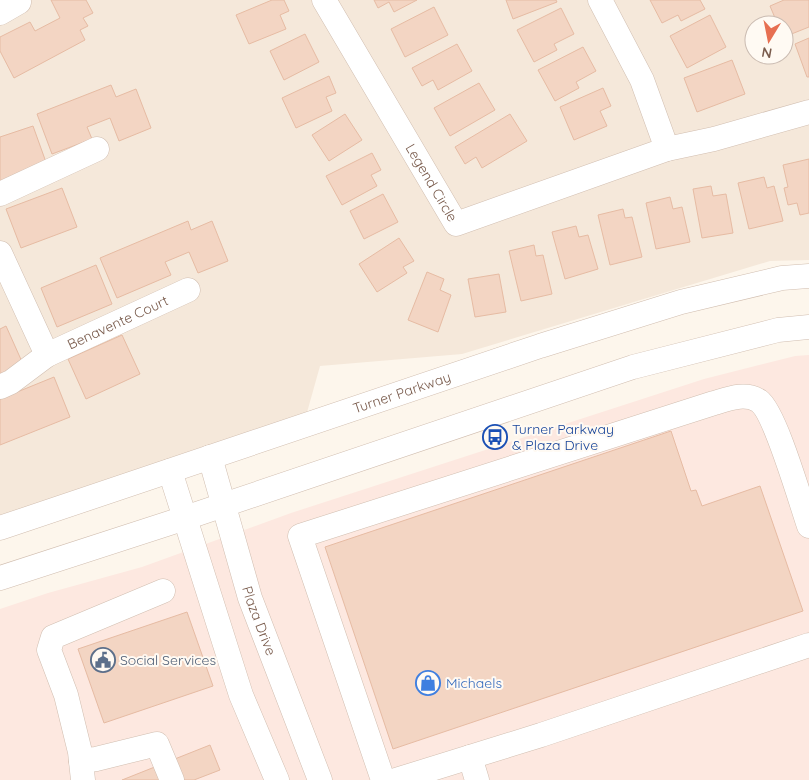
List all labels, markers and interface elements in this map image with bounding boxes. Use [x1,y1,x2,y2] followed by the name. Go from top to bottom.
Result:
[744,15,794,65] north arrow
[760,43,773,63] text: N
[402,140,462,225] street label: Legend Circle
[65,291,171,353] street label: Benavente Court
[351,368,453,417] street label: Turner Parkway
[512,420,614,454] place label: Turner Parkway & Plaza Drive
[482,424,508,450] bus stop icon: Turner Parkway & Plaza Drive
[238,584,280,658] street label: Plaza Drive
[90,647,116,673] public building icon: Social Services
[120,651,216,669] place label: Social Services
[415,670,441,696] shop icon: Michaels
[446,674,502,692] place label: Michaels

